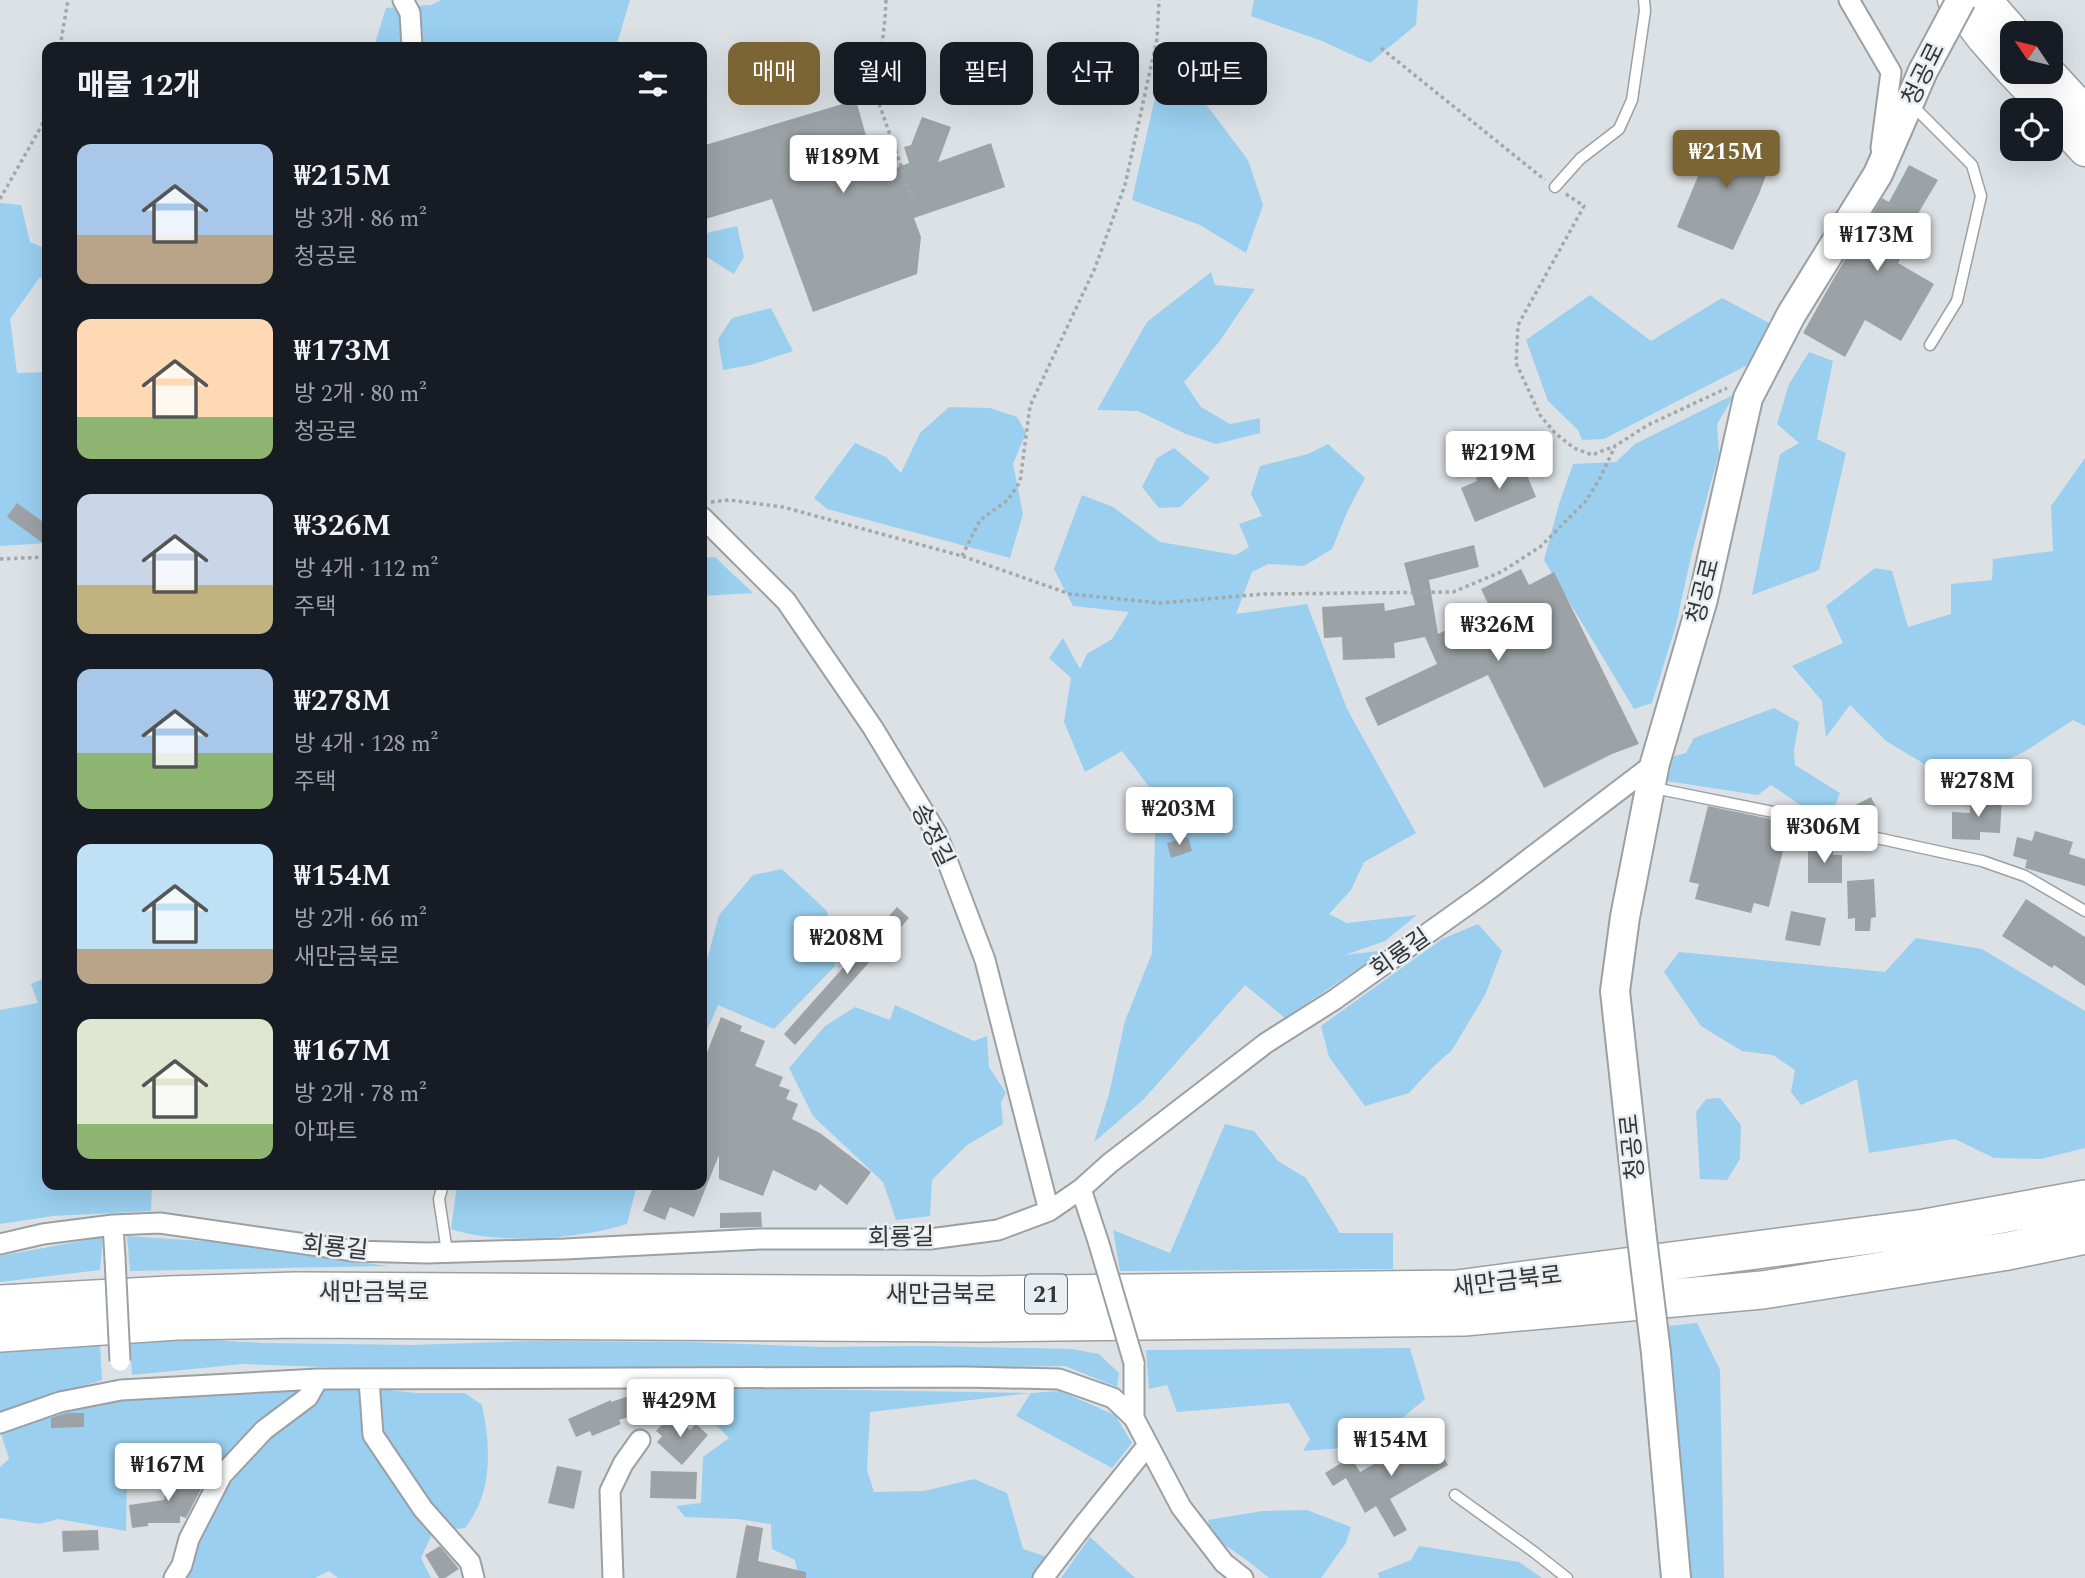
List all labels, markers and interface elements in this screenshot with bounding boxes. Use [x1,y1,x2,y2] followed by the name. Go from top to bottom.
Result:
[2000,21,2063,84] north arrow
[2000,21,2063,161] map controls
[1893,37,1955,112] street label: 청공로
[728,42,820,105] chip: 매매
[834,42,926,105] chip: 월세
[940,42,1033,105] chip: 필터
[1047,42,1139,105] chip: 신규
[1153,42,1267,105] chip: 아파트
[77,63,201,109] text: 매물 12개
[634,65,672,103] icon: filters
[2000,98,2063,161] button: locate
[1677,130,1775,190] pin: ₩215M
[1689,135,1763,170] text: ₩215M
[794,136,892,195] pin: ₩189M
[806,140,880,175] text: ₩189M
[294,153,391,199] text: ₩215M
[133,172,217,256] icon: home
[294,202,427,237] text: 방 3개 · 86 m²
[1828,214,1926,273] pin: ₩173M
[1840,218,1914,253] text: ₩173M
[294,240,357,275] text: 청공로
[294,328,391,374] text: ₩173M
[133,347,217,431] icon: home
[294,377,427,412] text: 방 2개 · 80 m²
[294,415,357,450] text: 청공로
[1450,432,1548,491] pin: ₩219M
[1462,436,1536,471] text: ₩219M
[294,503,391,549] text: ₩326M
[133,522,217,606] icon: home
[294,552,438,587] text: 방 4개 · 112 m²
[1678,555,1729,628] street label: 청공로
[294,590,336,625] text: 주택
[1449,604,1547,663] pin: ₩326M
[1461,608,1535,643] text: ₩326M
[294,678,391,724] text: ₩278M
[133,697,217,781] icon: home
[294,727,438,762] text: 방 4개 · 128 m²
[1929,760,2027,819] pin: ₩278M
[1941,764,2015,799] text: ₩278M
[294,765,336,800] text: 주택
[1130,788,1228,847] pin: ₩203M
[1142,792,1216,827] text: ₩203M
[901,798,963,873] street label: 송정길
[1775,806,1873,865] pin: ₩306M
[1787,810,1861,845] text: ₩306M
[294,853,391,899] text: ₩154M
[133,872,217,956] icon: home
[294,902,427,937] text: 방 2개 · 66 m²
[798,916,896,976] pin: ₩208M
[1363,920,1438,988] street label: 회룡길
[810,921,884,956] text: ₩208M
[294,940,400,975] text: 새만금북로
[294,1028,391,1074] text: ₩167M
[133,1047,217,1131] icon: home
[294,1077,427,1112] text: 방 2개 · 78 m²
[1612,1112,1654,1182] street label: 청공로
[294,1115,357,1150] text: 아파트
[868,1219,934,1257] street label: 회룡길
[300,1227,370,1269] street label: 회룡길
[1450,1257,1564,1307] street label: 새만금북로
[1025,1274,1067,1314] road number: 21
[319,1275,429,1311] street label: 새만금북로
[886,1277,996,1313] street label: 새만금북로
[631,1380,729,1439] pin: ₩429M
[643,1384,717,1419] text: ₩429M
[1342,1418,1440,1478] pin: ₩154M
[1354,1423,1428,1458] text: ₩154M
[119,1444,217,1503] pin: ₩167M
[131,1448,205,1483] text: ₩167M

